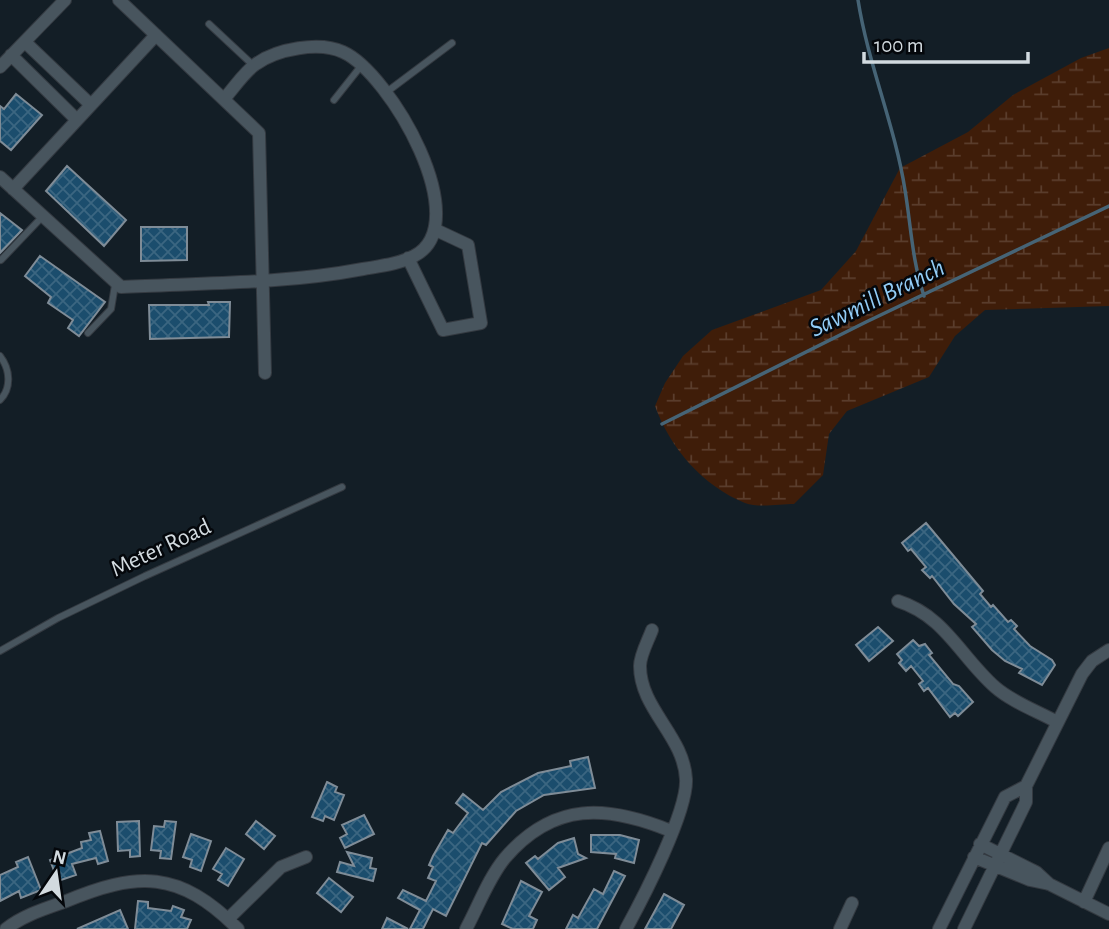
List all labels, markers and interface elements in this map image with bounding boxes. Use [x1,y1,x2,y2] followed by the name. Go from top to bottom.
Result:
[864,21,1028,65] scale bar
[874,35,924,56] text: 100 m
[805,254,949,342] water label: Sawmill Branch
[107,514,215,582] street label: Meter Road
[21,838,91,908] north arrow
[51,847,68,869] text: N

